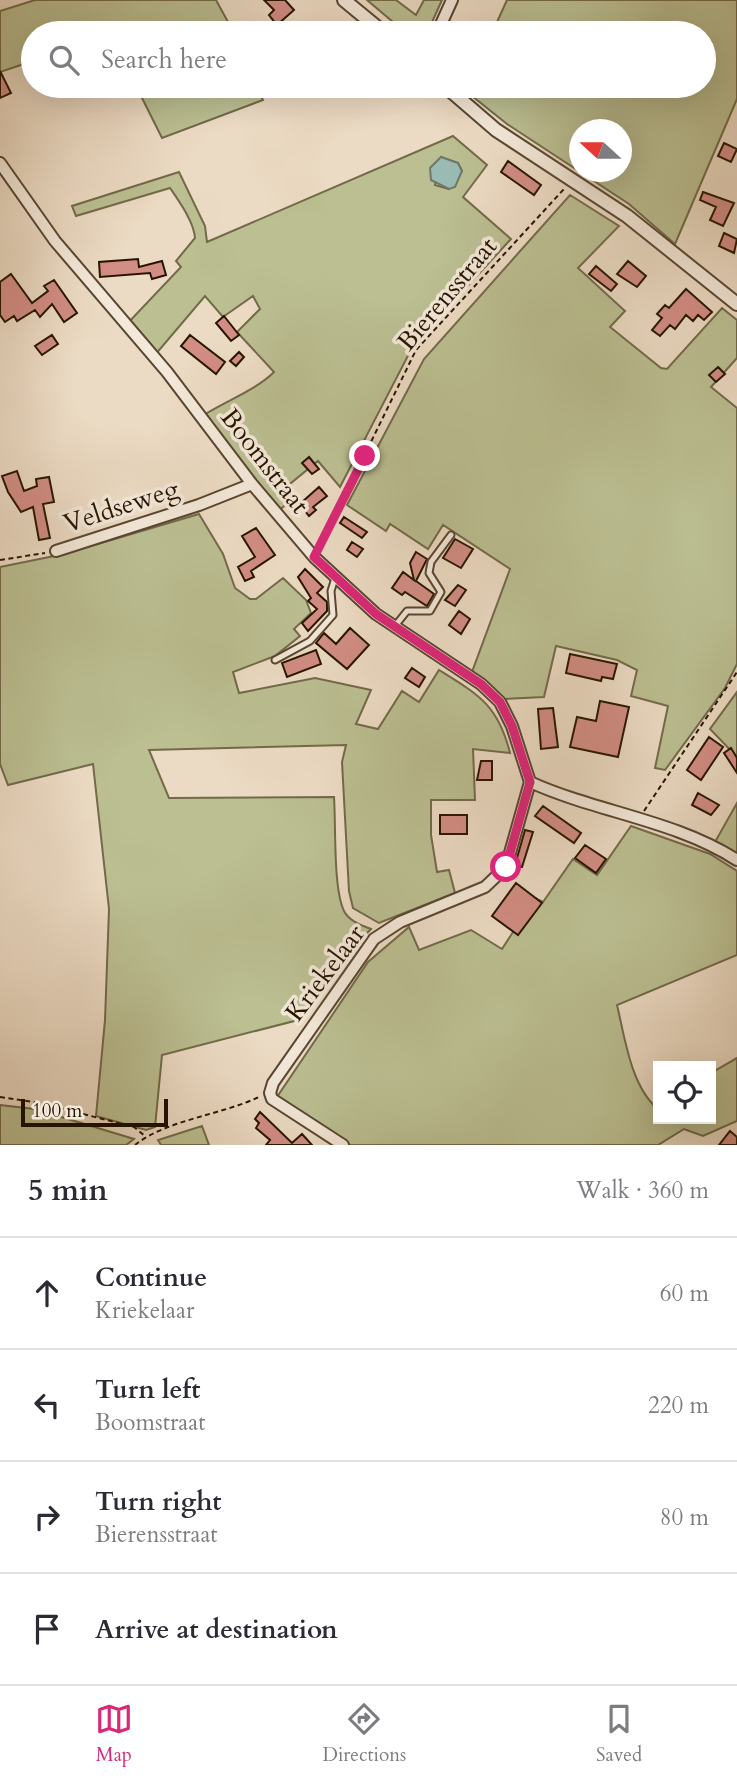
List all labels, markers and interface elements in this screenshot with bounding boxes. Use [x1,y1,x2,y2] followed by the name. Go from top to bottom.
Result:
[21,21,716,98] search box
[45,41,83,79] icon: search
[101,42,227,77] text: Search here
[569,119,632,182] north arrow
[389,230,505,358] street label: Bierensstraat
[213,401,317,521] street label: Boomstraat
[349,440,380,471] route end
[59,471,183,541] street label: Veldseweg
[490,851,521,882] route start
[277,917,373,1028] street label: Kriekelaar
[653,1061,716,1124] map controls
[653,1061,716,1124] button: locate
[21,1096,168,1128] scale bar
[32,1098,82,1124] text: 100 m
[28,1170,108,1211] text: 5 min
[576,1175,709,1206] text: Walk · 360 m
[95,1260,207,1295] text: Continue
[28,1274,66,1312] icon: ahead
[660,1278,709,1309] text: 60 m
[95,1295,194,1326] text: Kriekelaar
[95,1372,200,1407] text: Turn left
[28,1386,66,1424] icon: left
[648,1390,709,1421] text: 220 m
[95,1407,205,1438] text: Boomstraat
[95,1484,222,1519] text: Turn right
[28,1498,66,1536] icon: right
[660,1502,709,1533] text: 80 m
[95,1519,218,1550] text: Bierensstraat
[28,1610,66,1648] icon: arrive
[95,1612,338,1647] text: Arrive at destination
[95,1700,133,1768] tab: Map
[323,1700,406,1768] tab: Directions
[596,1700,642,1768] tab: Saved

